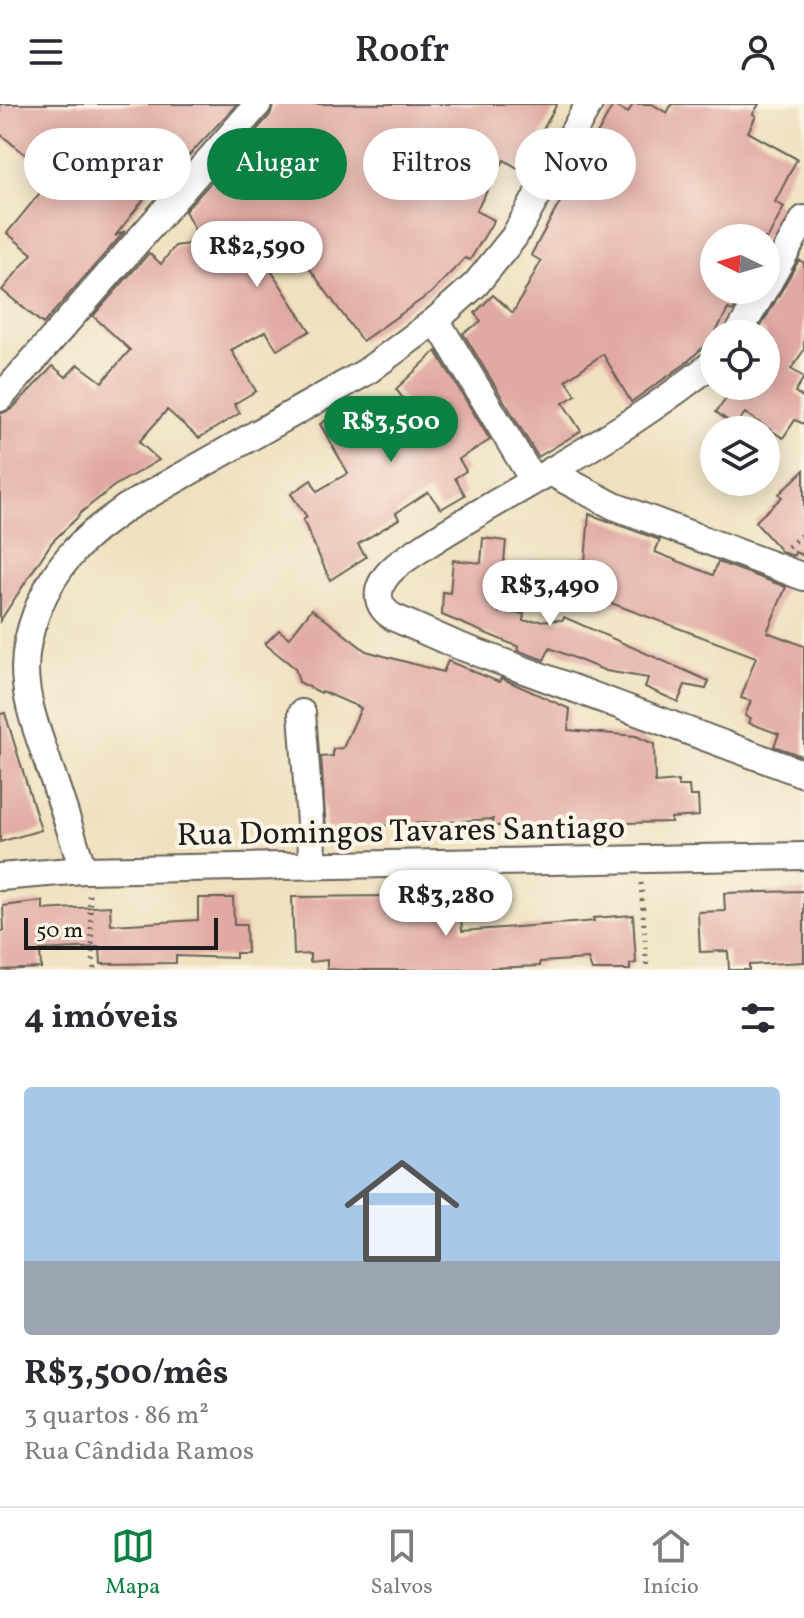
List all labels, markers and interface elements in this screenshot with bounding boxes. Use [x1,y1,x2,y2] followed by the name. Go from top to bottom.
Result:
[355,27,449,77] text: Roofr
[24,30,68,74] icon: menu
[736,30,780,74] icon: person
[24,128,191,200] chip: Comprar
[207,128,347,200] chip: Alugar
[363,128,499,200] chip: Filtros
[515,128,636,200] chip: Novo
[183,221,331,289] pin: R$2,590
[700,224,780,304] north arrow
[700,224,780,496] map controls
[209,229,305,265] text: R$2,590
[700,320,780,400] button: locate
[317,396,465,464] pin: R$3,500
[342,404,440,440] text: R$3,500
[700,416,780,496] button: layers
[476,560,624,628] pin: R$3,490
[500,568,600,604] text: R$3,490
[177,807,626,859] street label: Rua Domingos Tavares Santiago
[372,870,520,938] pin: R$3,280
[397,878,495,914] text: R$3,280
[24,914,218,950] scale bar
[36,916,83,947] text: 50 m
[24,995,178,1042] text: 4 imóveis
[736,996,780,1040] icon: filters
[330,1139,474,1283] icon: home
[24,1351,228,1398] text: R$3,500/mês
[24,1398,209,1434] text: 3 quartos · 86 m²
[24,1434,254,1470] text: Rua Cândida Ramos
[105,1524,160,1603] tab: Mapa
[371,1524,433,1603] tab: Salvos
[643,1524,699,1603] tab: Início

